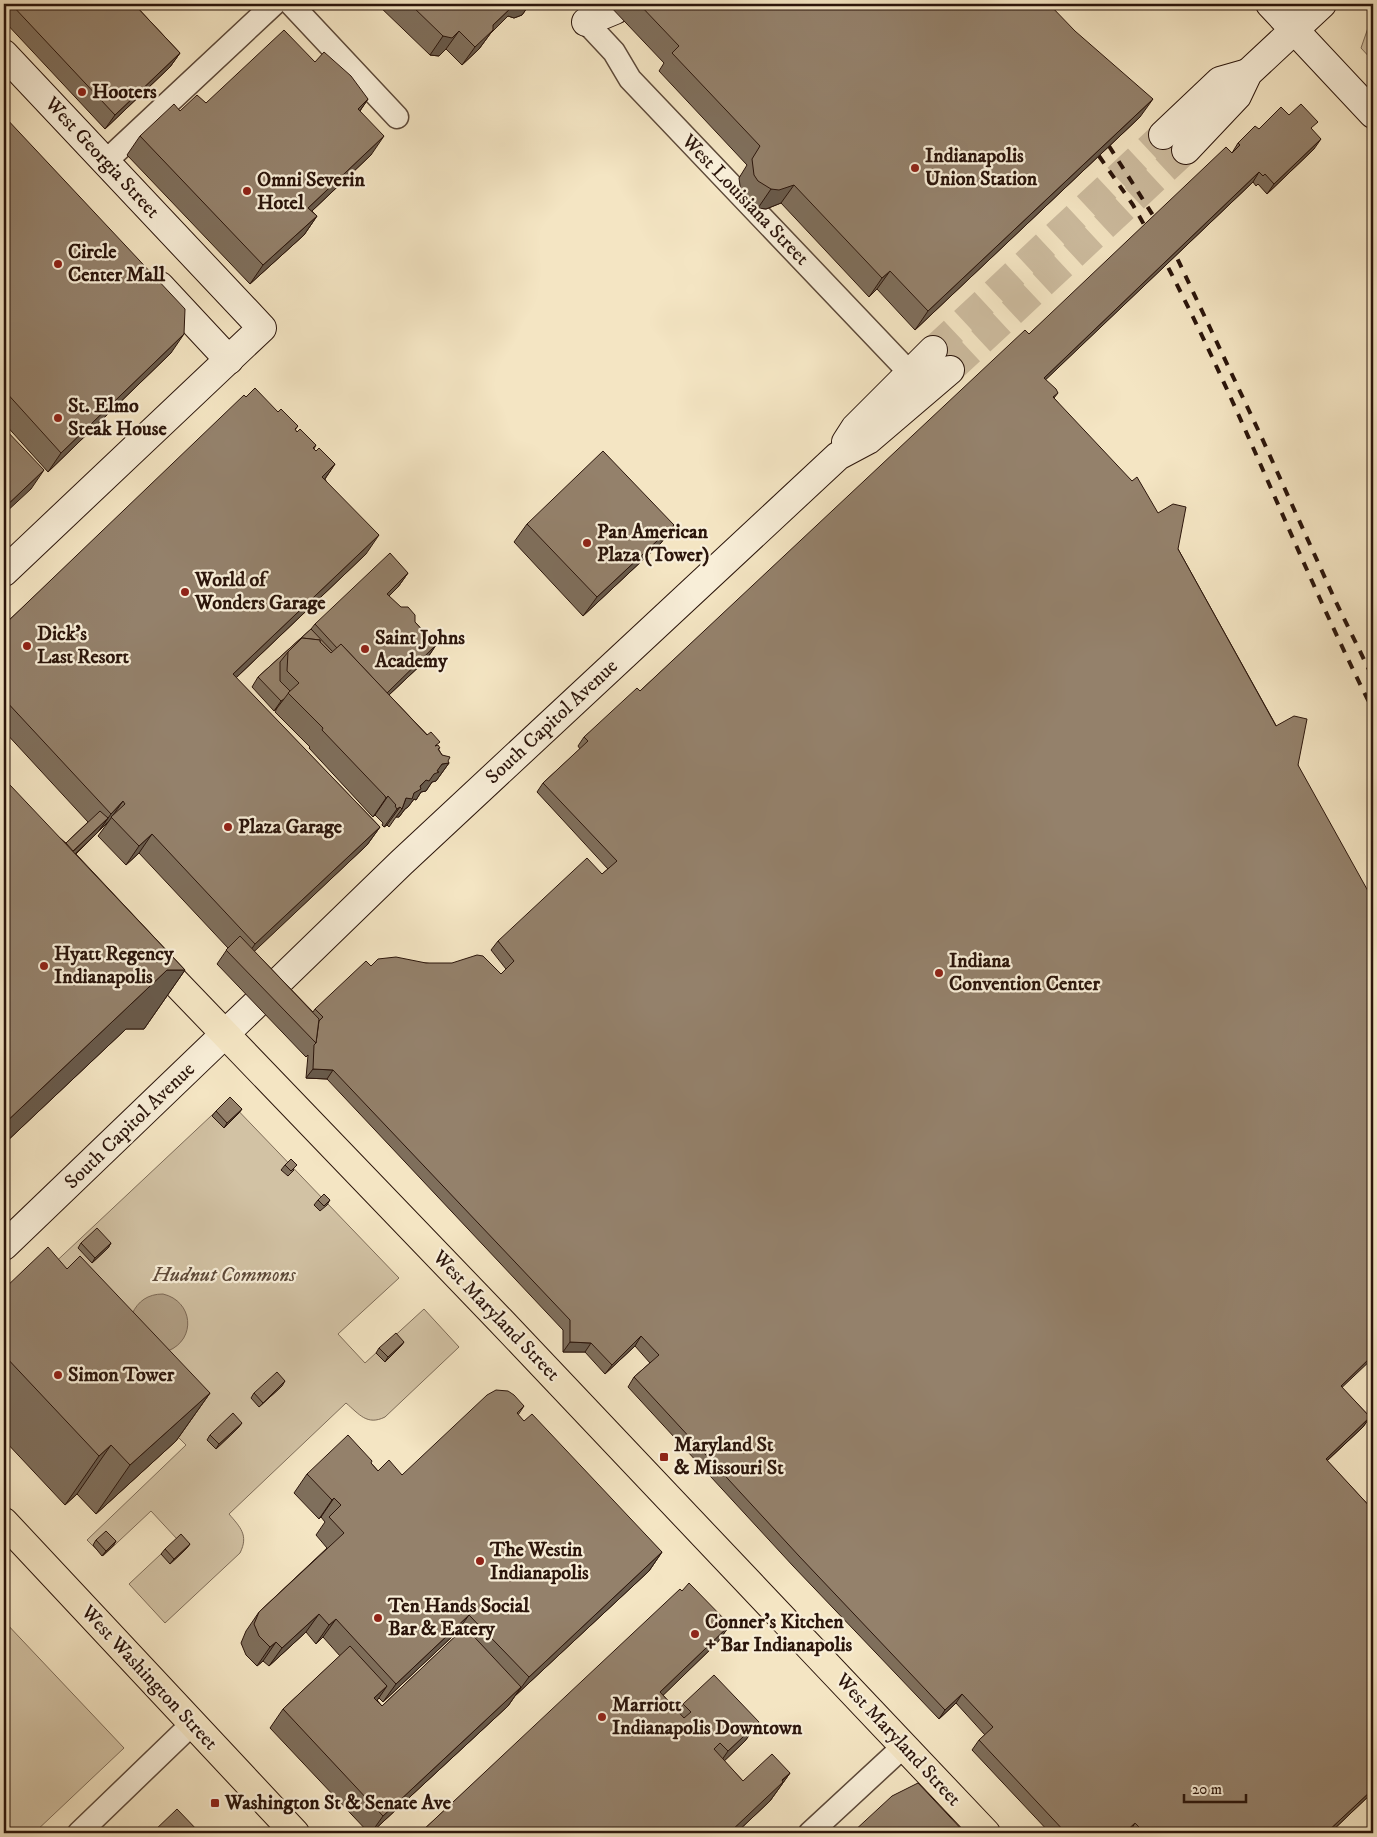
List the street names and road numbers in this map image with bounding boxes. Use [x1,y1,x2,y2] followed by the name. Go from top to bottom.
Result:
[39,91,165,224] street label: West Georgia Street
[675,128,814,271] street label: West Louisiana Street
[481,654,623,790] street label: South Capitol Avenue
[59,1057,201,1195] street label: South Capitol Avenue
[426,1244,565,1387] street label: West Maryland Street
[75,1600,223,1756] street label: West Washington Street
[829,1668,966,1812] street label: West Maryland Street

